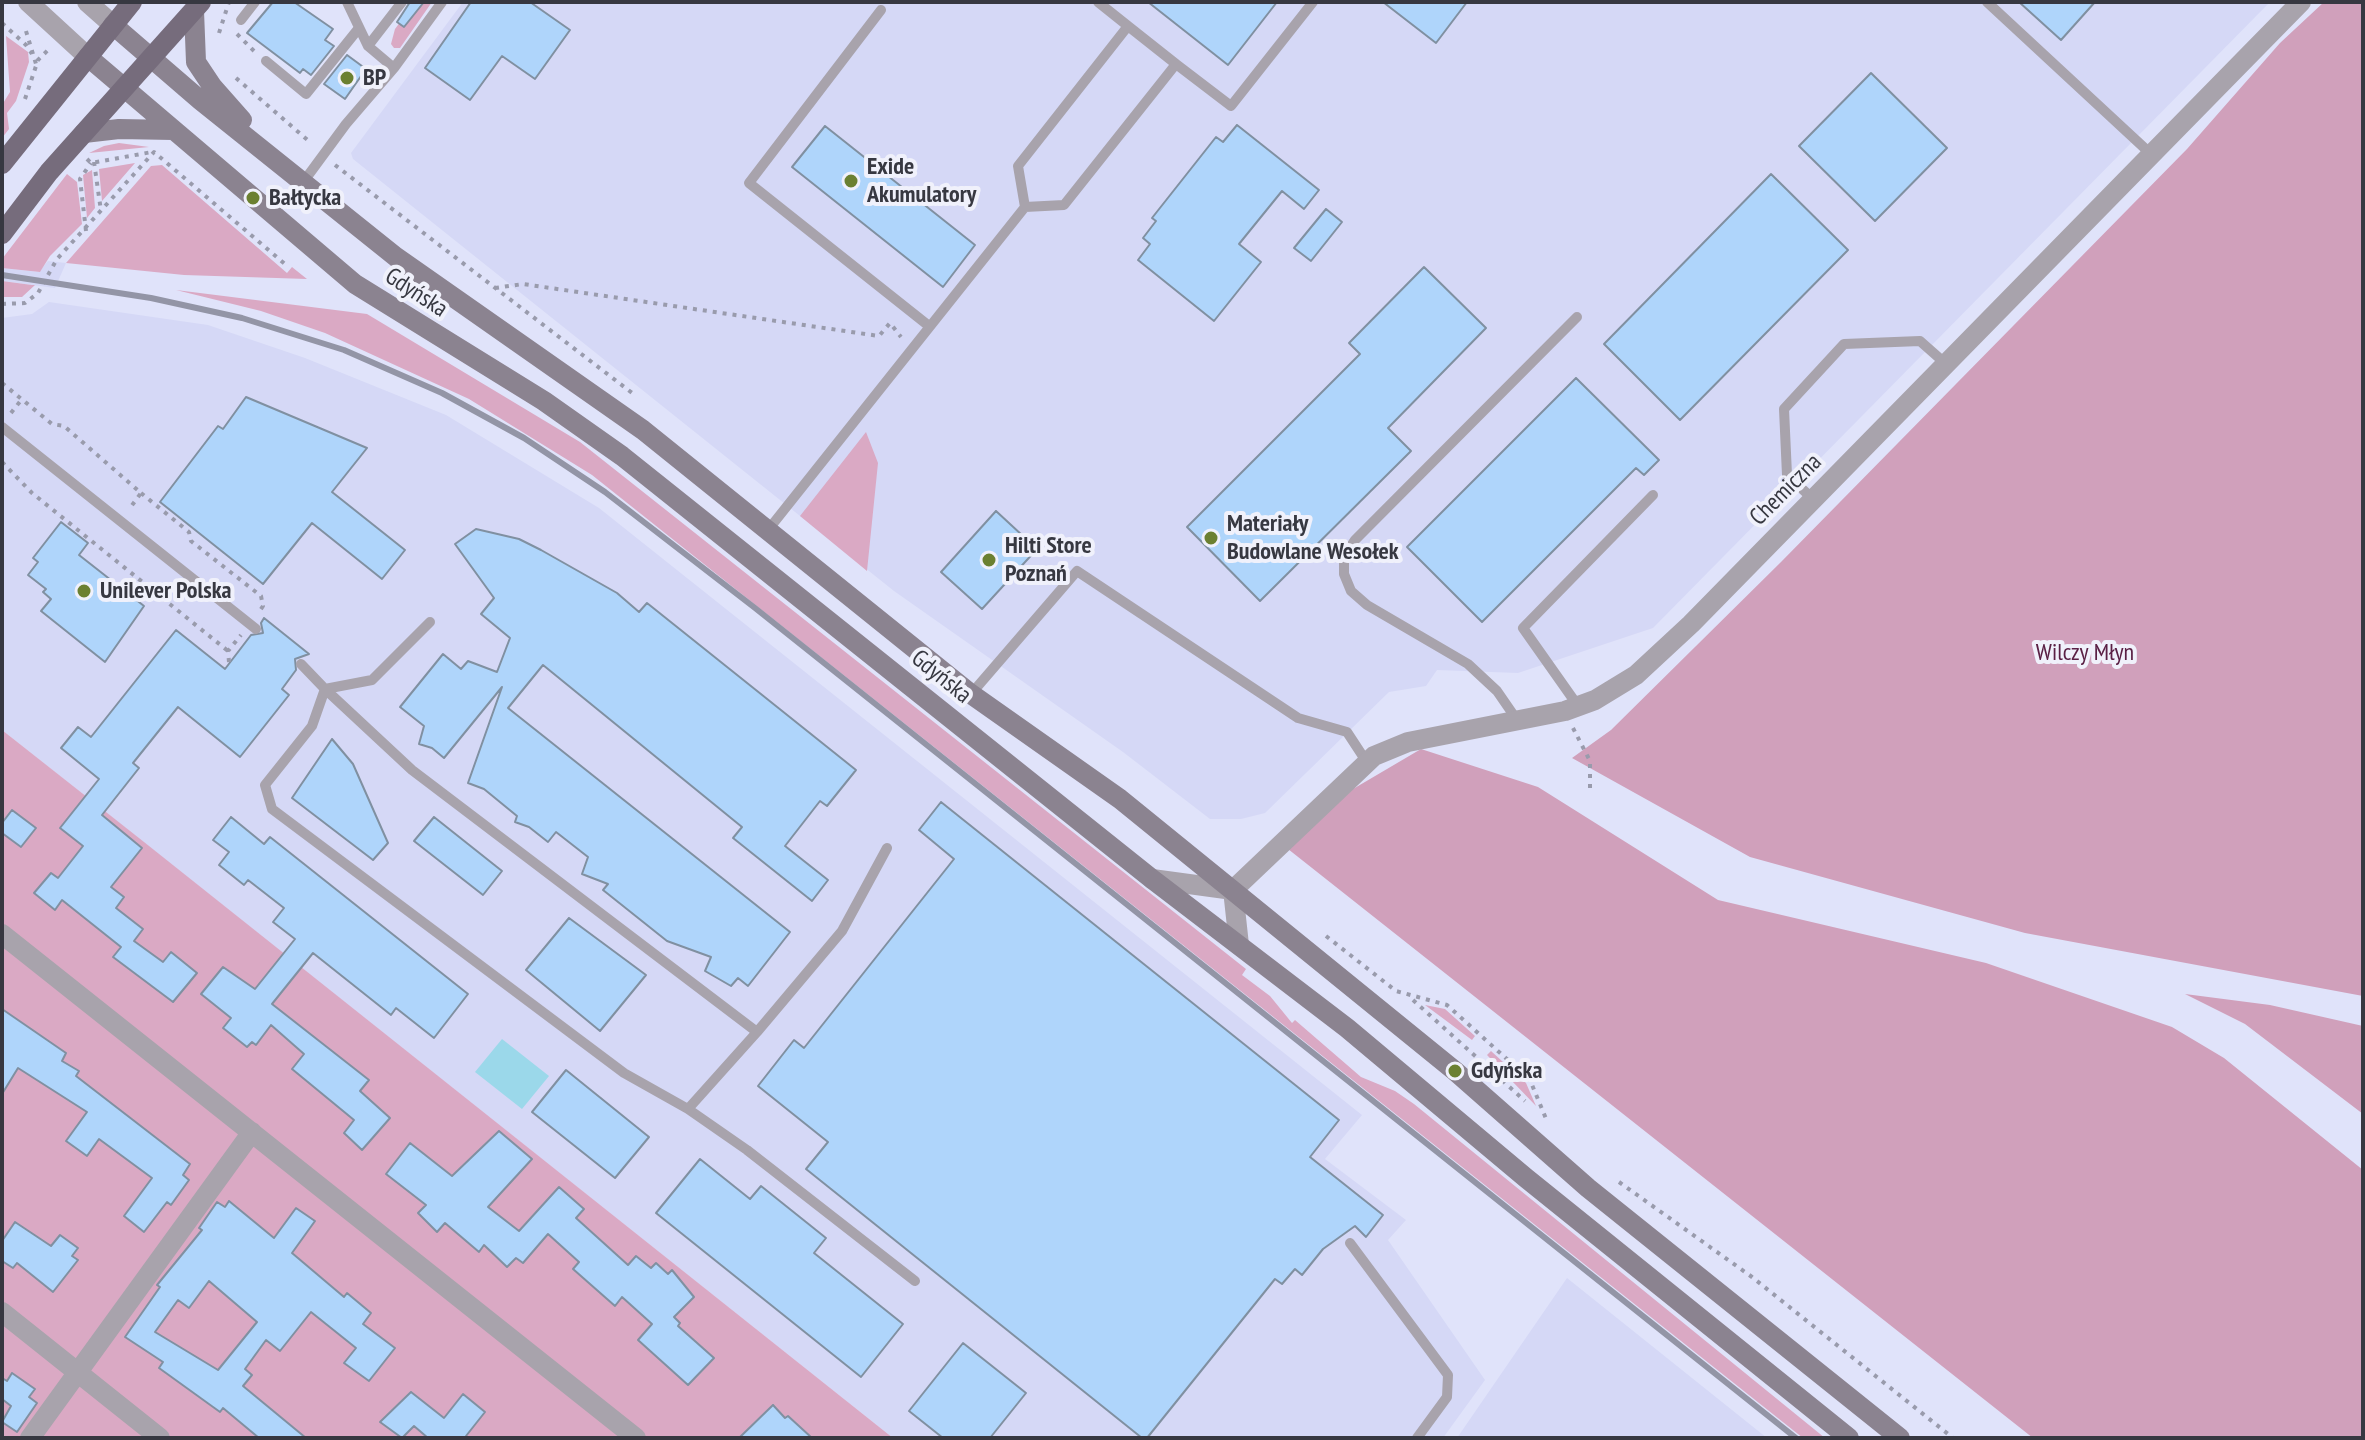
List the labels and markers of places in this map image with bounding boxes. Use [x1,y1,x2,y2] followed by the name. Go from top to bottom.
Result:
[363,64,386,92] place label: BP
[338,69,356,87] marker: BP
[867,153,976,209] place label: Exide Akumulatory
[842,172,860,190] marker: Exide Akumulatory
[269,184,341,212] place label: Bałtycka
[244,189,262,207] marker: Bałtycka
[1227,510,1399,566] place label: Materiały Budowlane Wesołek
[1202,529,1220,547] marker: Materiały Budowlane Wesołek
[1005,532,1092,588] place label: Hilti Store Poznań
[980,551,998,569] marker: Hilti Store Poznań
[100,577,231,605] place label: Unilever Polska
[75,582,93,600] marker: Unilever Polska
[1471,1057,1542,1085] place label: Gdyńska
[1446,1062,1464,1080] marker: Gdyńska

